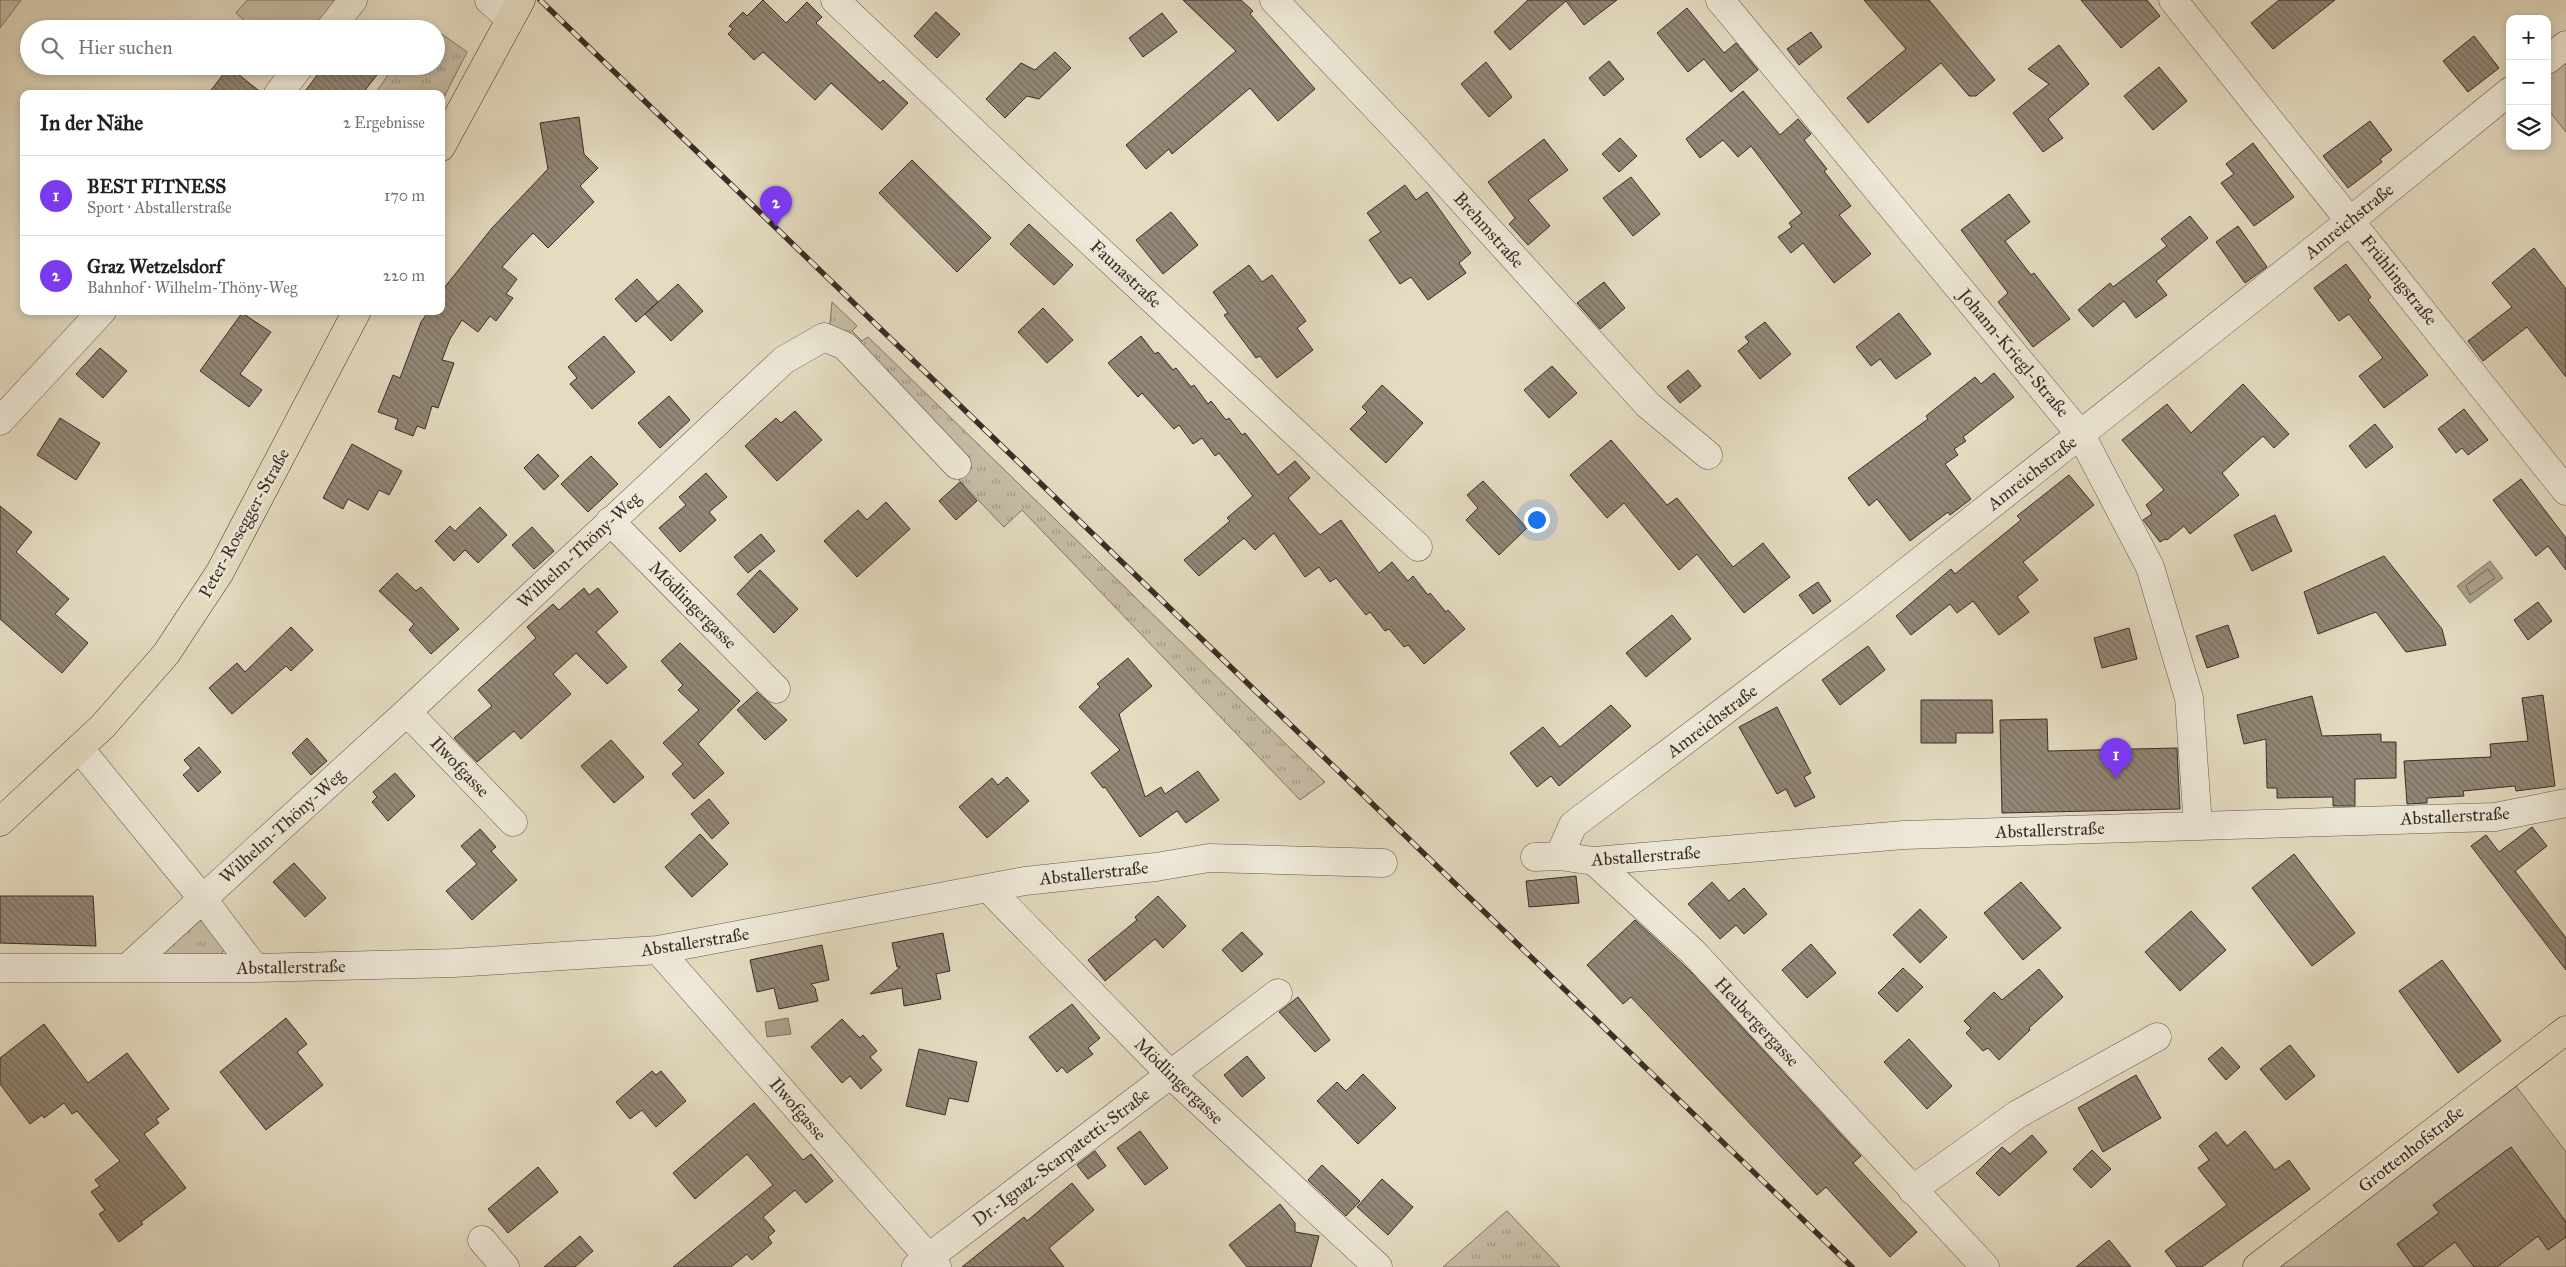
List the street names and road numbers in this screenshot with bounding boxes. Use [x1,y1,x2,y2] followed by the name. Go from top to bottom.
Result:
[2299,178,2398,264] street label: Amreichstraße
[1449,187,1529,273] street label: Brehmstraße
[2355,230,2442,330] street label: Frühlingstraße
[1086,235,1166,313] street label: Faunastraße
[1952,283,2074,422] street label: Johann-Kriegl-Straße
[1982,431,2081,516] street label: Amreichstraße
[194,444,295,602] street label: Peter-Rosegger-Straße
[513,487,646,614] street label: Wilhelm-Thöny-Weg
[644,556,742,654] street label: Mödlingergasse
[1661,680,1762,763] street label: Amreichstraße
[425,732,494,803] street label: Ilwofgasse
[215,764,350,889] street label: Wilhelm-Thöny-Weg
[2399,802,2510,830] street label: Abstallerstraße
[1994,817,2105,843] street label: Abstallerstraße
[1590,841,1701,871] street label: Abstallerstraße
[1037,856,1150,890] street label: Abstallerstraße
[638,923,751,962] street label: Abstallerstraße
[235,955,346,979] street label: Abstallerstraße
[1709,973,1804,1072] street label: Heubergergasse
[1129,1033,1228,1130] street label: Mödlingergasse
[764,1073,831,1146] street label: Ilwofgasse
[968,1083,1155,1232] street label: Dr.-Ignaz-Scarpatetti-Straße
[2354,1101,2468,1197] street label: Grottenhofstraße

